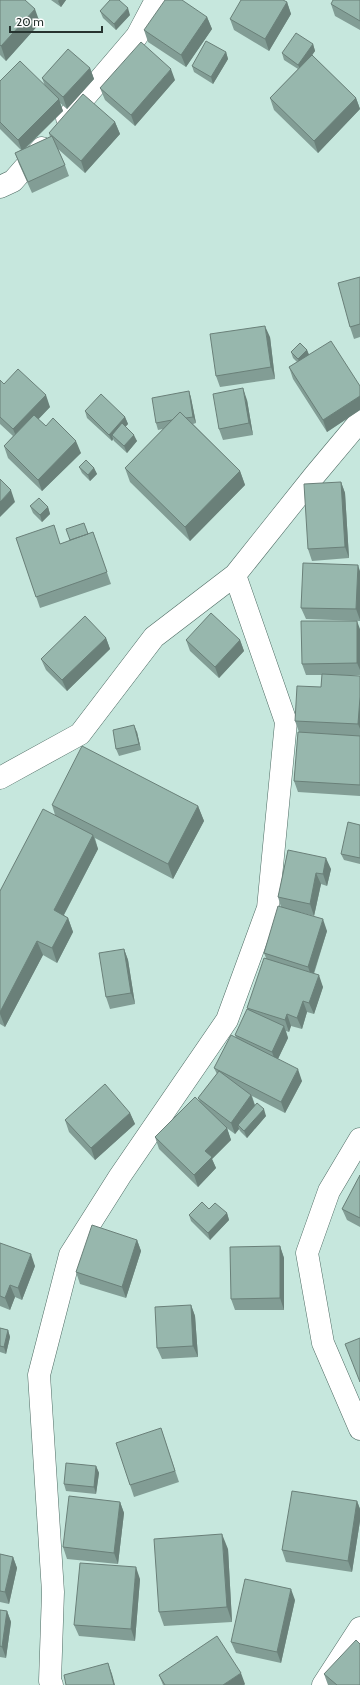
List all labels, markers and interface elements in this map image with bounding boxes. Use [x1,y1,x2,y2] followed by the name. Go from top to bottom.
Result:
[10,8,102,34] scale bar
[16,14,44,29] text: 20 m

